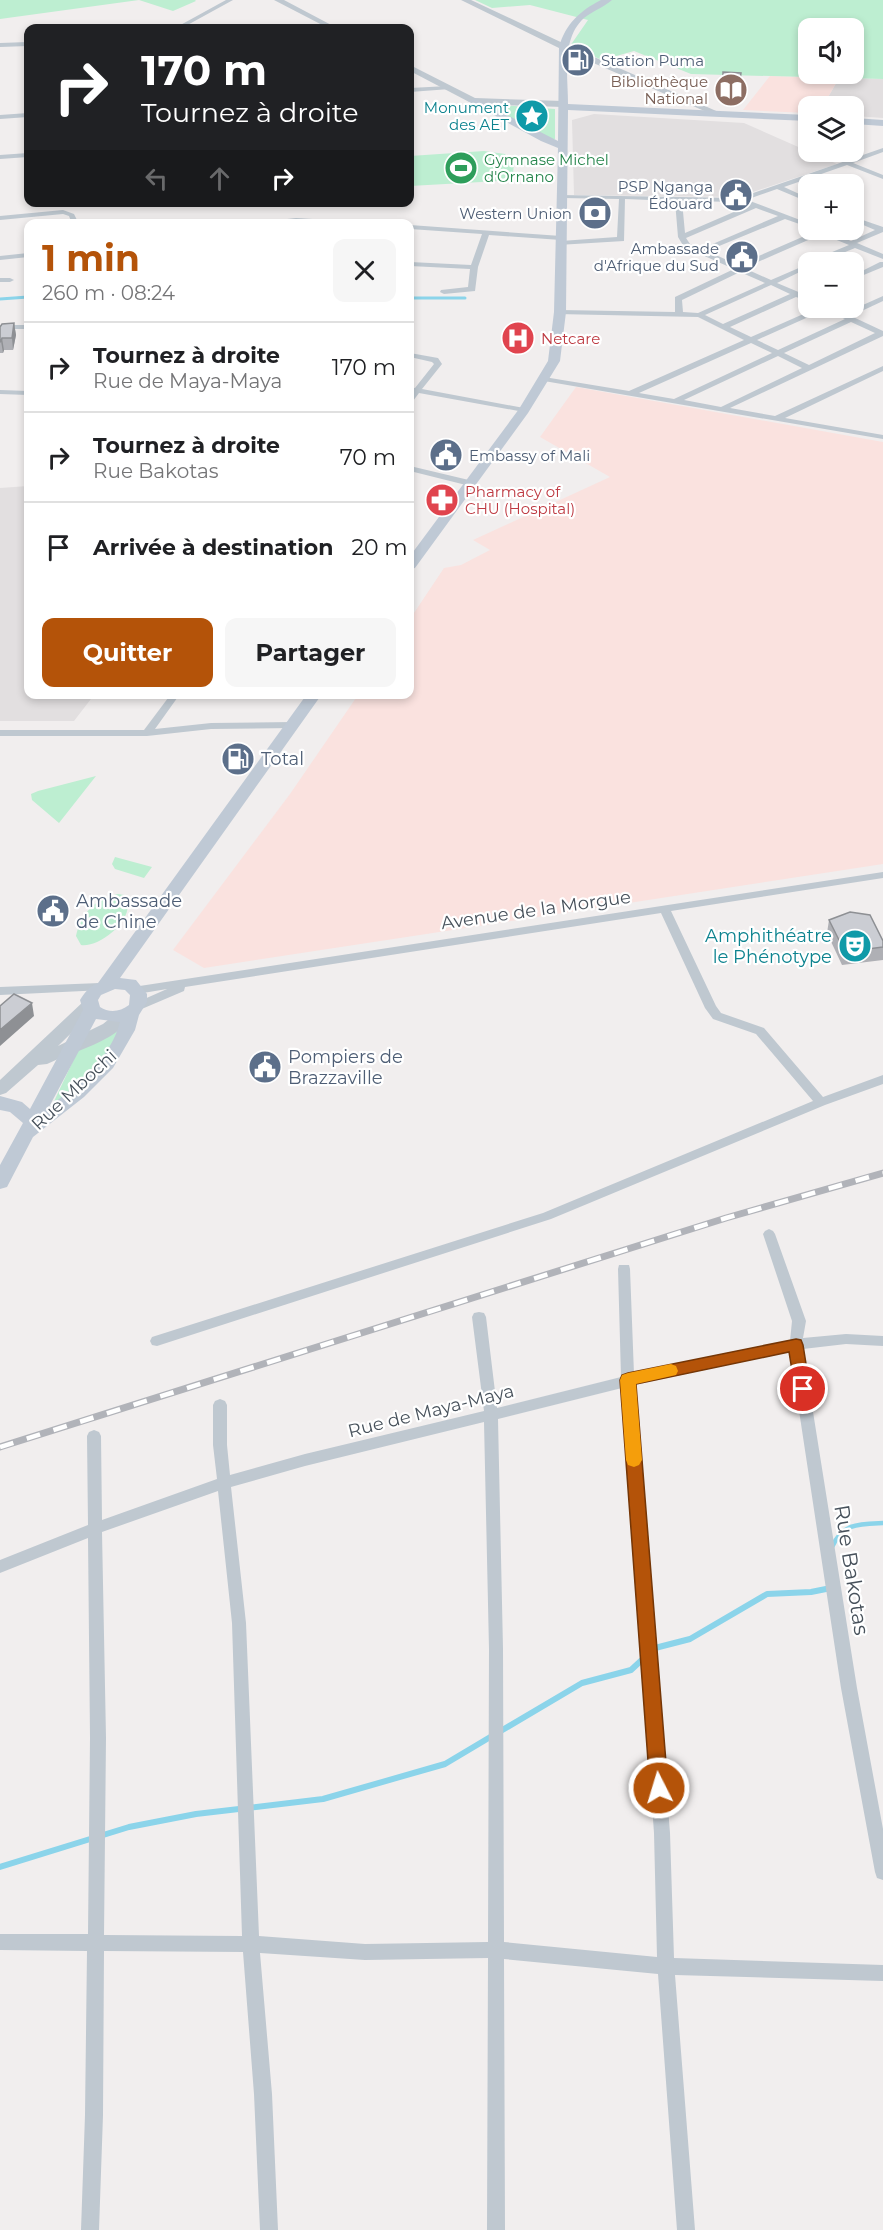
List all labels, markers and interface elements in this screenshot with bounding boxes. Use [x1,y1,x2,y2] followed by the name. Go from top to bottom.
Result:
[798,18,864,318] map controls
[798,18,864,84] button: sound
[560,42,596,78] fuel station icon: Station Puma
[141,44,267,96] text: 170 m
[42,48,120,126] icon: right
[601,51,704,70] place label: Station Puma
[610,72,708,108] place label: Bibliothèque National
[713,72,749,108] library icon: Bibliothèque National
[141,96,359,129] text: Tournez à droite
[798,96,864,162] button: layers
[424,98,509,134] place label: Monument des AET
[514,98,550,134] place icon: Monument des AET
[443,150,479,186] sports icon: Gymnase Michel d'Ornano
[484,150,609,186] place label: Gymnase Michel d'Ornano
[140,162,173,195] icon: left
[203,162,236,195] icon: ahead
[266,162,299,195] icon: right
[798,174,864,240] button: +
[618,177,713,213] place label: PSP Nganga Édouard
[718,177,754,213] public building icon: PSP Nganga Édouard
[577,195,613,231] bank icon: Western Union
[459,204,572,223] place label: Western Union
[42,236,140,280] text: 1 min
[333,239,396,302] button: close
[594,239,719,275] place label: Ambassade d'Afrique du Sud
[724,239,760,275] public building icon: Ambassade d'Afrique du Sud
[798,252,864,318] button: −
[42,281,175,305] text: 260 m · 08:24
[500,320,536,356] hospital icon: Netcare
[541,329,600,348] place label: Netcare
[93,342,280,369] text: Tournez à droite
[42,351,75,384] icon: right
[332,354,396,381] text: 170 m
[93,369,282,393] text: Rue de Maya-Maya
[93,432,280,459] text: Tournez à droite
[428,437,464,473] public building icon: Embassy of Mali
[42,441,75,474] icon: right
[340,444,396,471] text: 70 m
[469,446,590,465] place label: Embassy of Mali
[93,459,218,483] text: Rue Bakotas
[424,482,460,518] pharmacy icon: Pharmacy of CHU (Hospital)
[465,482,575,518] place label: Pharmacy of CHU (Hospital)
[42,531,75,564] icon: arrive
[93,534,333,561] text: Arrivée à destination
[351,534,408,561] text: 20 m
[42,618,213,687] button: Quitter
[225,618,396,687] button: Partager
[220,741,256,777] fuel station icon: Total
[261,748,304,770] place label: Total
[440,886,632,934] street label: Avenue de la Morgue
[76,890,182,933] place label: Ambassade de Chine
[35,893,71,929] public building icon: Ambassade de Chine
[705,925,832,968] place label: Amphithéatre le Phénotype
[837,928,873,964] theatre icon: Amphithéatre le Phénotype
[27,1045,121,1135] street label: Rue Mbochi
[288,1046,403,1089] place label: Pompiers de Brazzaville
[247,1049,283,1085] public building icon: Pompiers de Brazzaville
[777,1363,828,1414] pin
[786,1372,819,1405] icon: arrive
[346,1380,516,1442] street label: Rue de Maya-Maya
[829,1503,875,1637] street label: Rue Bakotas
[627,1756,691,1820] position arrow

